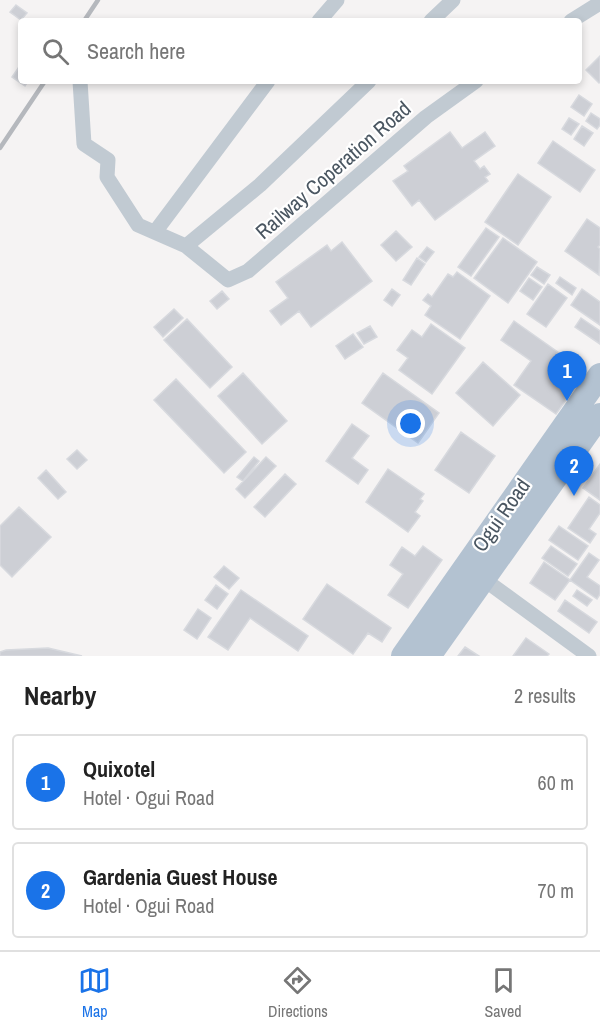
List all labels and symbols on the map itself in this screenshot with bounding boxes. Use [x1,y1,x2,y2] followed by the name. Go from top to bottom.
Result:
[249,94,417,246] street label: Railway Coperation Road
[548,352,586,401] pin: 1
[396,409,425,438] your location
[554,446,594,496] pin: 2
[465,473,537,557] street label: Ogui Road

